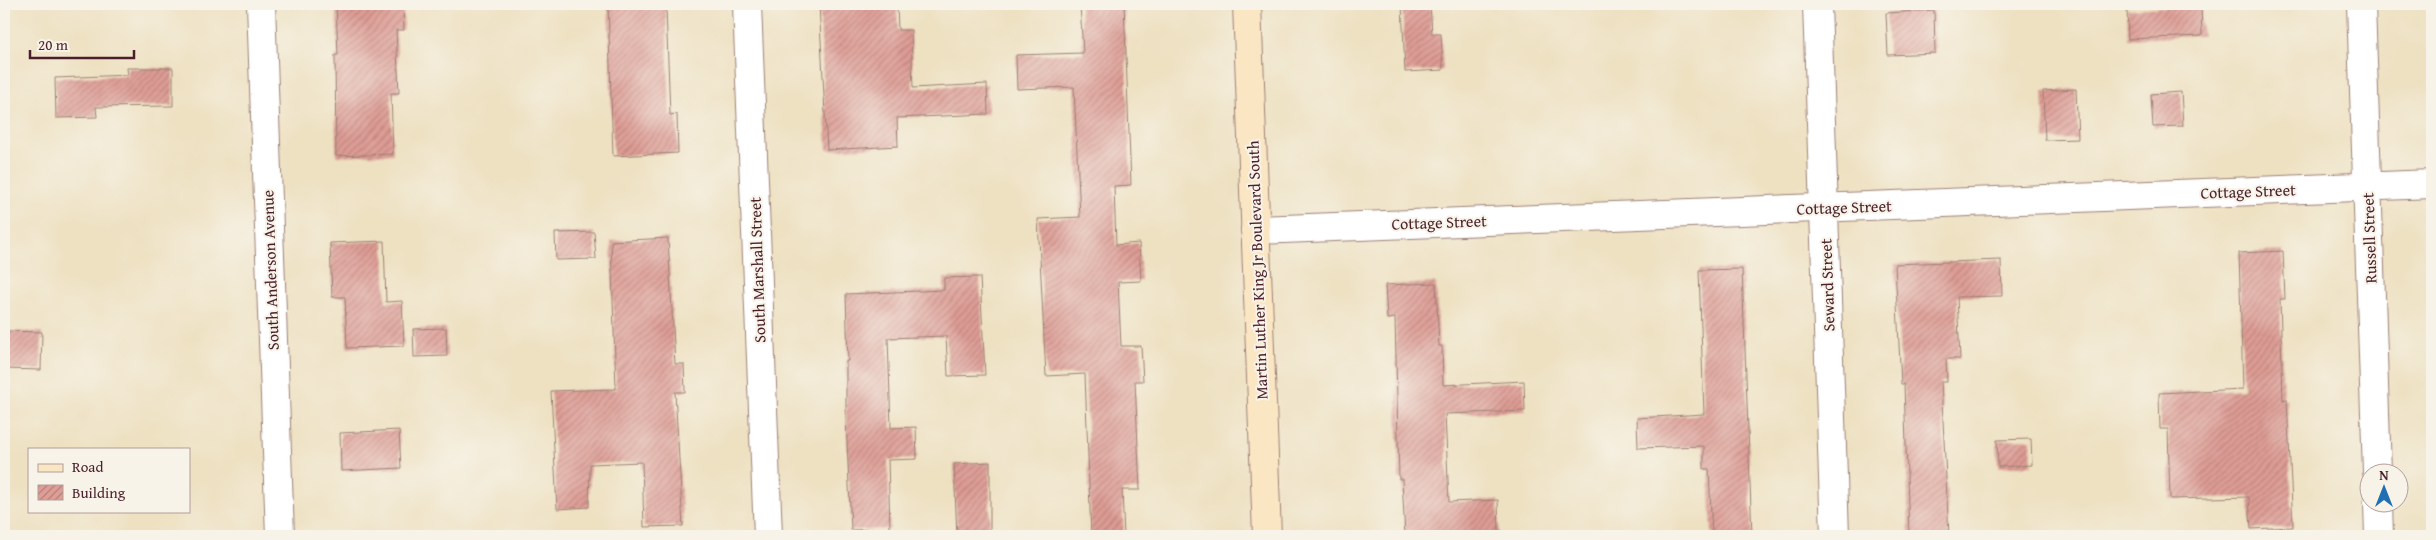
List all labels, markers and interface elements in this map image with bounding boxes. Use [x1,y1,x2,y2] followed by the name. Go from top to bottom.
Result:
[30,28,134,60] scale bar
[38,34,69,55] text: 20 m
[1240,140,1274,400] street label: Martin Luther King Jr Boulevard South
[2200,177,2296,205] street label: Cottage Street
[255,189,285,351] street label: South Anderson Avenue
[2355,192,2383,284] street label: Russell Street
[1796,193,1892,221] street label: Cottage Street
[742,196,772,343] street label: South Marshall Street
[1391,208,1487,236] street label: Cottage Street
[1813,238,1841,332] street label: Seward Street
[28,448,190,512] legend
[72,456,103,477] text: Road
[2358,462,2408,512] north arrow
[2379,465,2389,485] text: N
[72,482,126,503] text: Building

